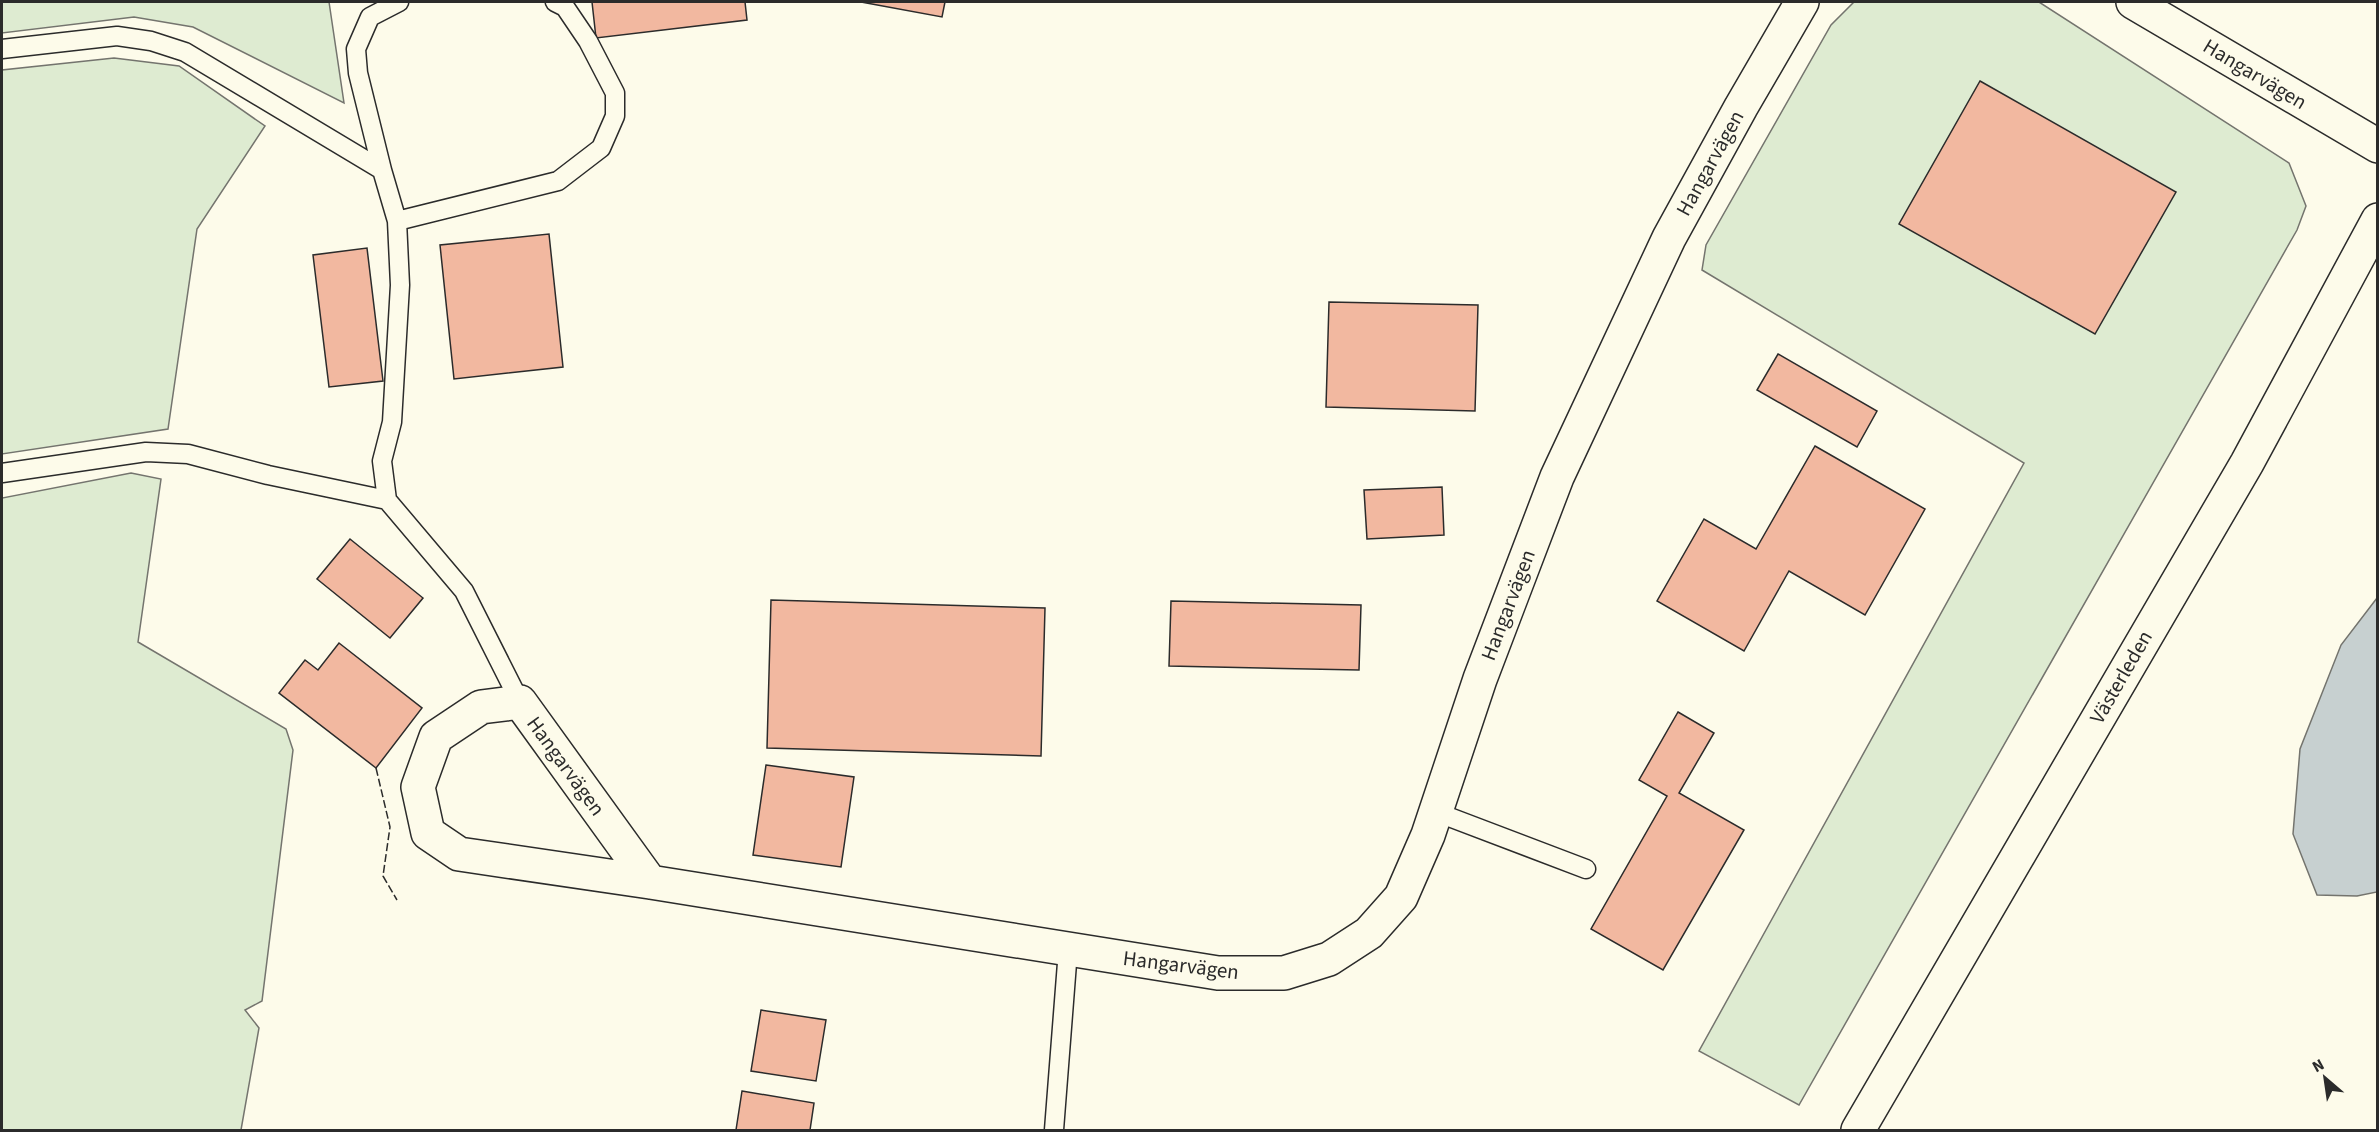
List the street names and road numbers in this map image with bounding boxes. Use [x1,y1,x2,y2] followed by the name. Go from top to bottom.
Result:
[2197,31,2313,117] street label: Hangarvägen
[1669,105,1751,221] street label: Hangarvägen
[1473,545,1543,665] street label: Hangarvägen
[2082,625,2160,729] street label: Västerleden
[520,710,612,822] street label: Hangarvägen
[1121,943,1241,987] street label: Hangarvägen

